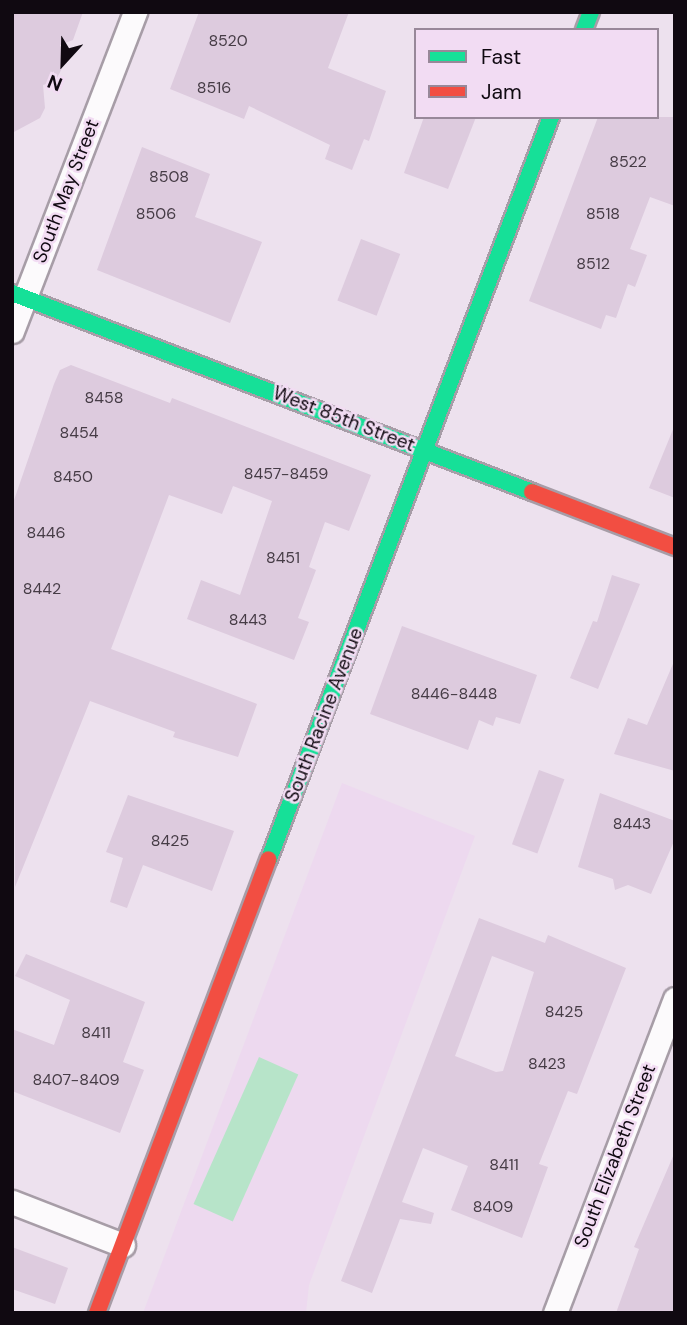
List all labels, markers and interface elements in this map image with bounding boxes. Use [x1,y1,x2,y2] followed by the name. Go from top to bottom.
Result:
[28,28,98,98] north arrow
[414,28,659,119] legend
[208,31,248,51] house number: 8520
[481,43,521,71] text: Fast
[44,69,66,97] text: N
[197,78,231,98] house number: 8516
[481,78,522,106] text: Jam
[28,116,104,266] street label: South May Street
[609,152,647,172] house number: 8522
[149,167,189,187] house number: 8508
[136,204,176,224] house number: 8506
[586,204,620,224] house number: 8518
[576,254,610,274] house number: 8512
[270,381,418,457] street label: West 85th Street
[85,388,123,408] house number: 8458
[60,423,98,443] house number: 8454
[244,464,328,484] house number: 8457-8459
[53,467,93,487] house number: 8450
[26,523,66,543] house number: 8446
[266,548,300,568] house number: 8451
[23,579,61,599] house number: 8442
[229,610,267,630] house number: 8443
[280,625,368,805] street label: South Racine Avenue
[411,684,497,704] house number: 8446-8448
[613,814,651,834] house number: 8443
[151,831,189,851] house number: 8425
[545,1002,583,1022] house number: 8425
[81,1023,111,1043] house number: 8411
[528,1054,566,1074] house number: 8423
[569,1061,661,1251] street label: South Elizabeth Street
[32,1070,120,1090] house number: 8407-8409
[489,1155,519,1175] house number: 8411
[473,1197,513,1217] house number: 8409

